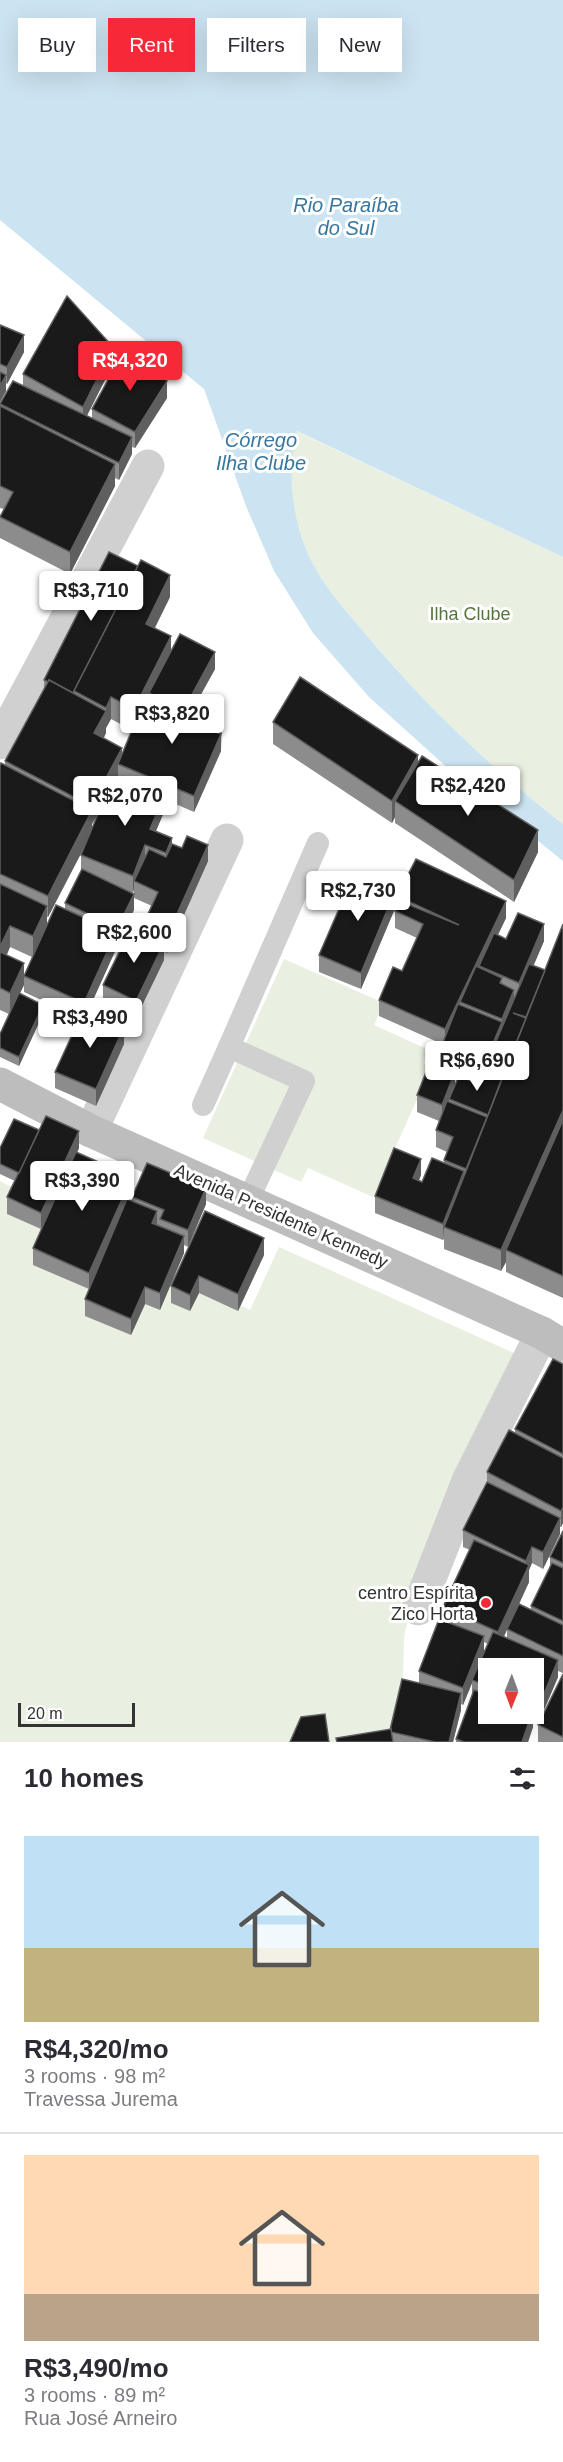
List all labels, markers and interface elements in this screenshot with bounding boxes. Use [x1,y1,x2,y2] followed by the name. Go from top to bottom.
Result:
[18,18,96,72] chip: Buy
[108,18,195,72] chip: Rent
[207,18,306,72] chip: Filters
[318,18,402,72] chip: New
[293,194,399,239] water label: Rio Paraíba do Sul
[75,341,185,392] pin: R$4,320
[92,349,168,371] text: R$4,320
[216,429,306,474] water label: Córrego Ilha Clube
[36,571,146,622] pin: R$3,710
[53,579,129,601] text: R$3,710
[429,604,511,624] park label: Ilha Clube
[117,694,227,745] pin: R$3,820
[134,702,210,724] text: R$3,820
[413,766,523,817] pin: R$2,420
[430,774,506,796] text: R$2,420
[70,776,180,827] pin: R$2,070
[87,784,163,806] text: R$2,070
[303,871,413,922] pin: R$2,730
[320,879,396,901] text: R$2,730
[79,913,189,964] pin: R$2,600
[96,921,172,943] text: R$2,600
[35,998,145,1049] pin: R$3,490
[52,1006,128,1028] text: R$3,490
[422,1041,532,1092] pin: R$6,690
[439,1049,515,1071] text: R$6,690
[171,1160,391,1272] street label: Avenida Presidente Kennedy
[27,1161,137,1212] pin: R$3,390
[44,1169,120,1191] text: R$3,390
[358,1583,475,1624] place label: centro Espírita Zico Horta
[479,1596,493,1610] marker: centro Espírita Zico Horta
[478,1658,544,1724] north arrow
[478,1658,544,1724] map controls
[18,1700,135,1728] scale bar
[27,1705,63,1722] text: 20 m
[506,1762,539,1795] icon: filters
[24,1763,144,1793] text: 10 homes
[228,1875,336,1983] icon: home
[24,2034,169,2064] text: R$4,320/mo
[24,2065,165,2087] text: 3 rooms · 98 m²
[24,2088,178,2110] text: Travessa Jurema
[228,2194,336,2302] icon: home
[24,2353,169,2383] text: R$3,490/mo
[24,2384,165,2406] text: 3 rooms · 89 m²
[24,2407,177,2429] text: Rua José Arneiro

